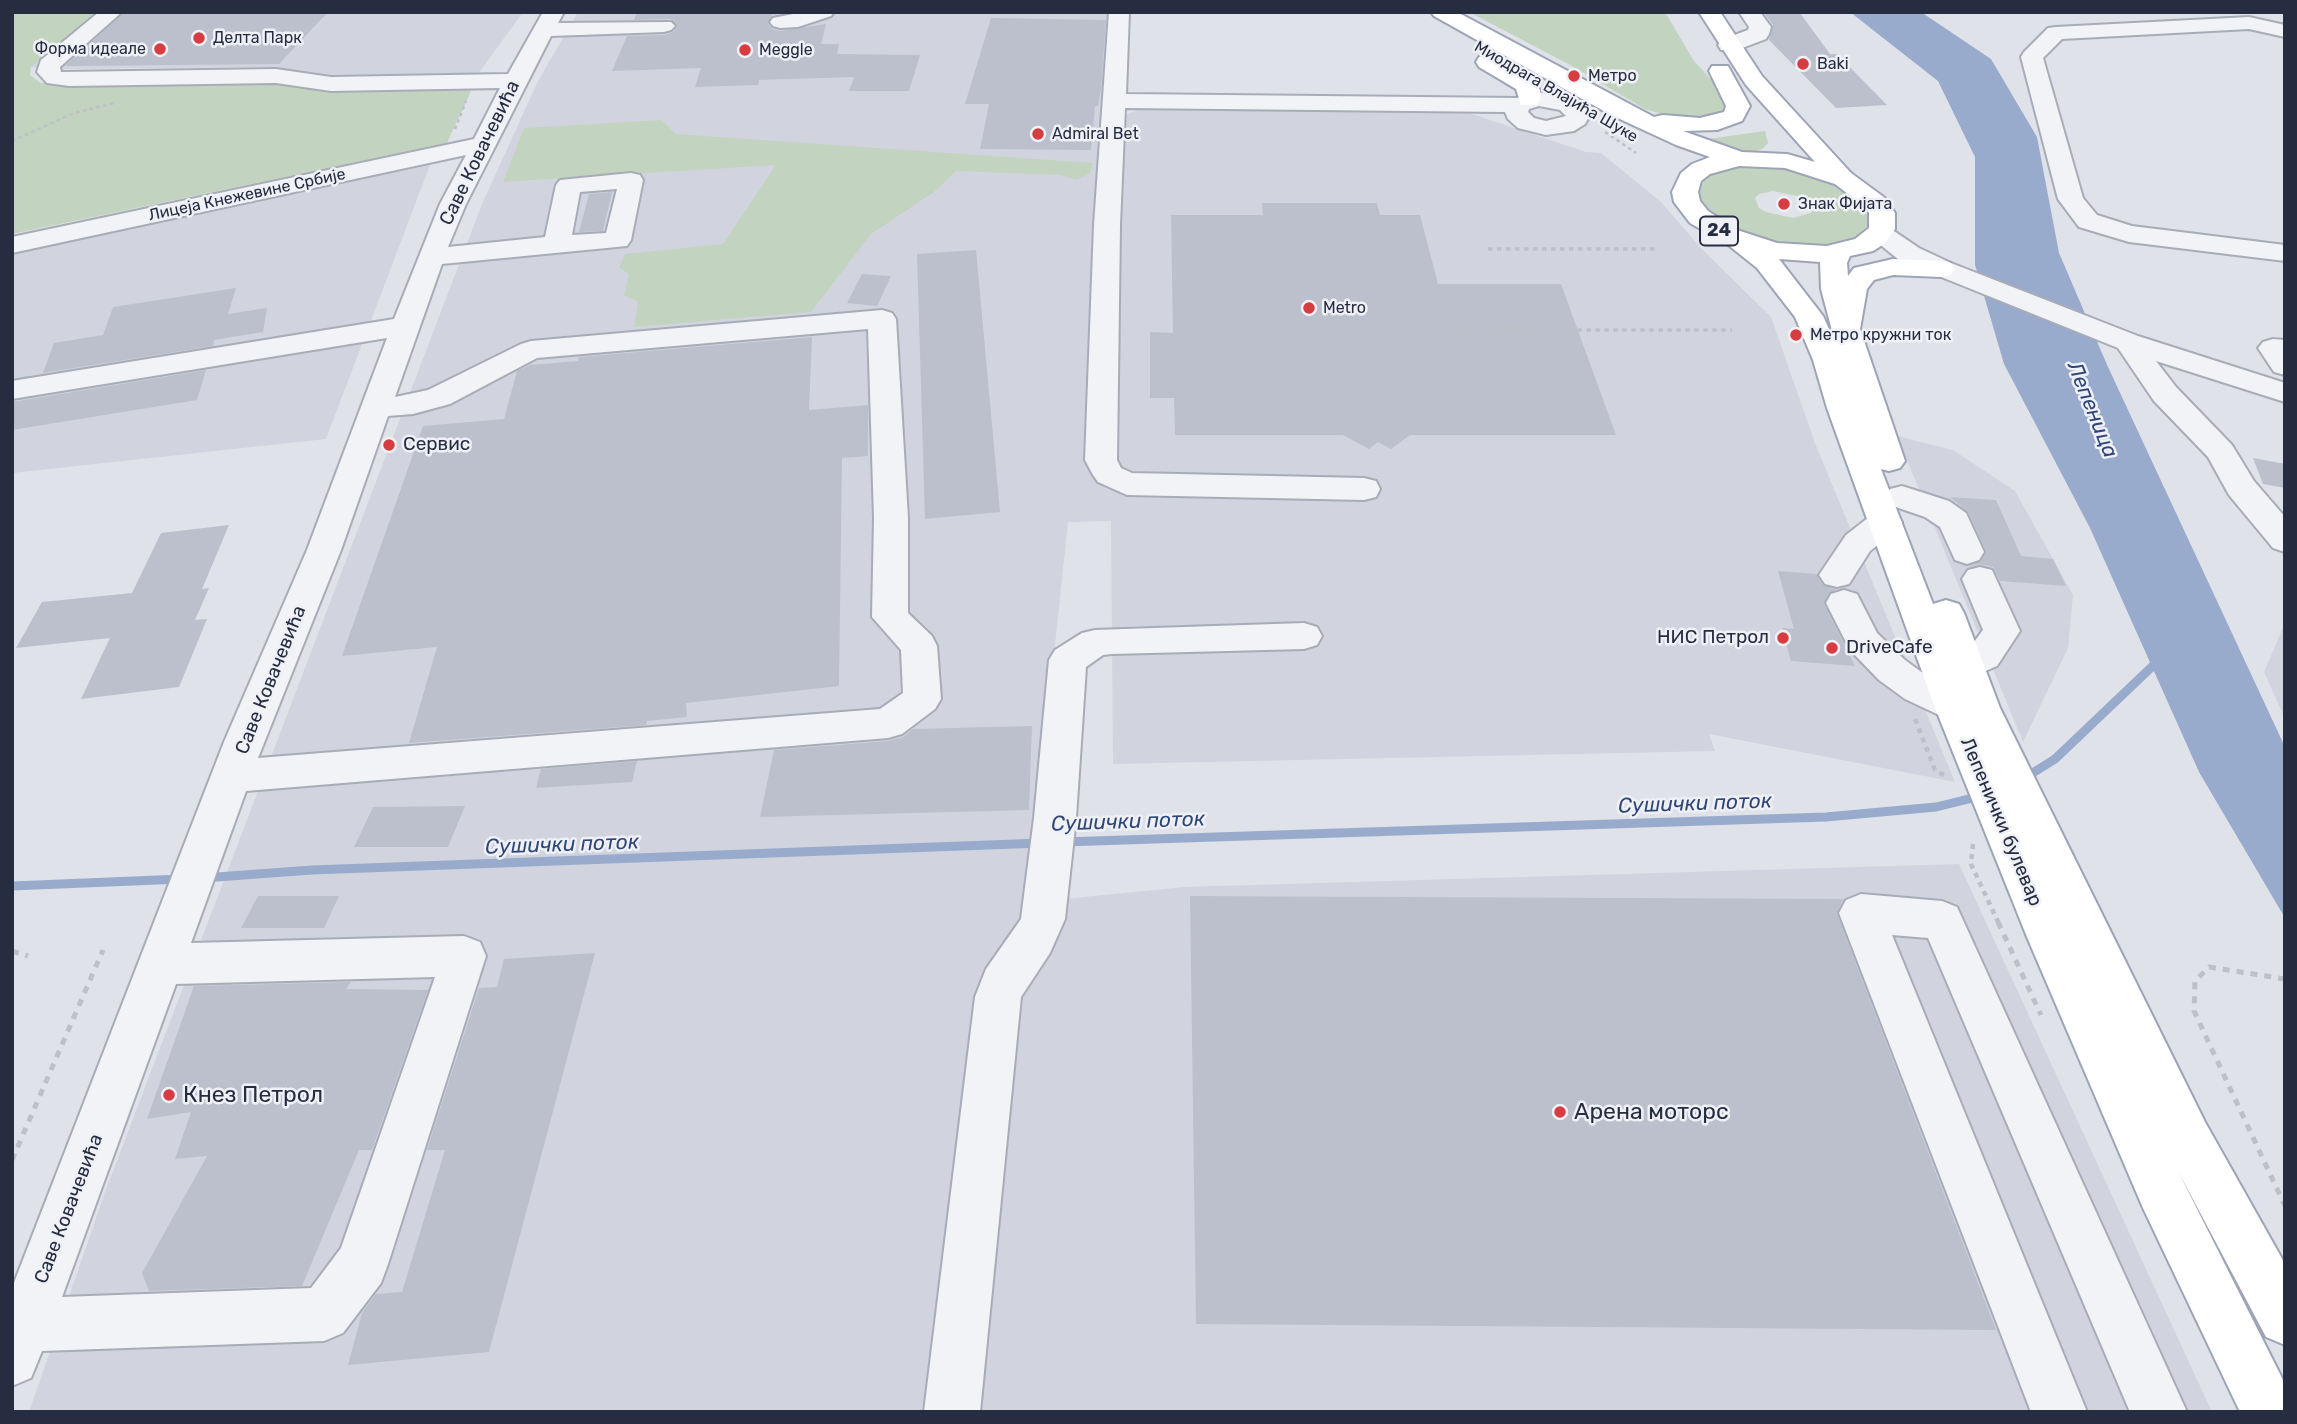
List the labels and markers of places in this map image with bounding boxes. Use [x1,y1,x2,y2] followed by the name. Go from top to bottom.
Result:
[213,28,302,48] place label: Делта Парк
[191,30,207,46] marker: Делта Парк
[35,39,146,59] place label: Форма идеале
[759,40,813,60] place label: Meggle
[152,41,168,57] marker: Форма идеале
[737,42,753,58] marker: Meggle
[1817,54,1849,74] place label: Baki
[1795,56,1811,72] marker: Baki
[1588,66,1637,86] place label: Метро
[1566,68,1582,84] marker: Метро
[1052,124,1139,144] place label: Admiral Bet
[1030,126,1046,142] marker: Admiral Bet
[1798,194,1892,214] place label: Знак Фијата
[1776,196,1792,212] marker: Знак Фијата
[1323,298,1366,318] place label: Metro
[1301,300,1317,316] marker: Metro
[1810,325,1951,345] place label: Метро кружни ток
[1788,327,1804,343] marker: Метро кружни ток
[403,434,470,456] place label: Сервис
[381,437,397,453] marker: Сервис
[1657,627,1769,649] place label: НИС Петрол
[1775,630,1791,646] marker: НИС Петрол
[1846,637,1933,659] place label: DriveCafe
[1824,640,1840,656] marker: DriveCafe
[183,1081,323,1109] place label: Кнез Петрол
[161,1087,177,1103] marker: Кнез Петрол
[1574,1098,1729,1126] place label: Арена моторс
[1552,1104,1568,1120] marker: Арена моторс

